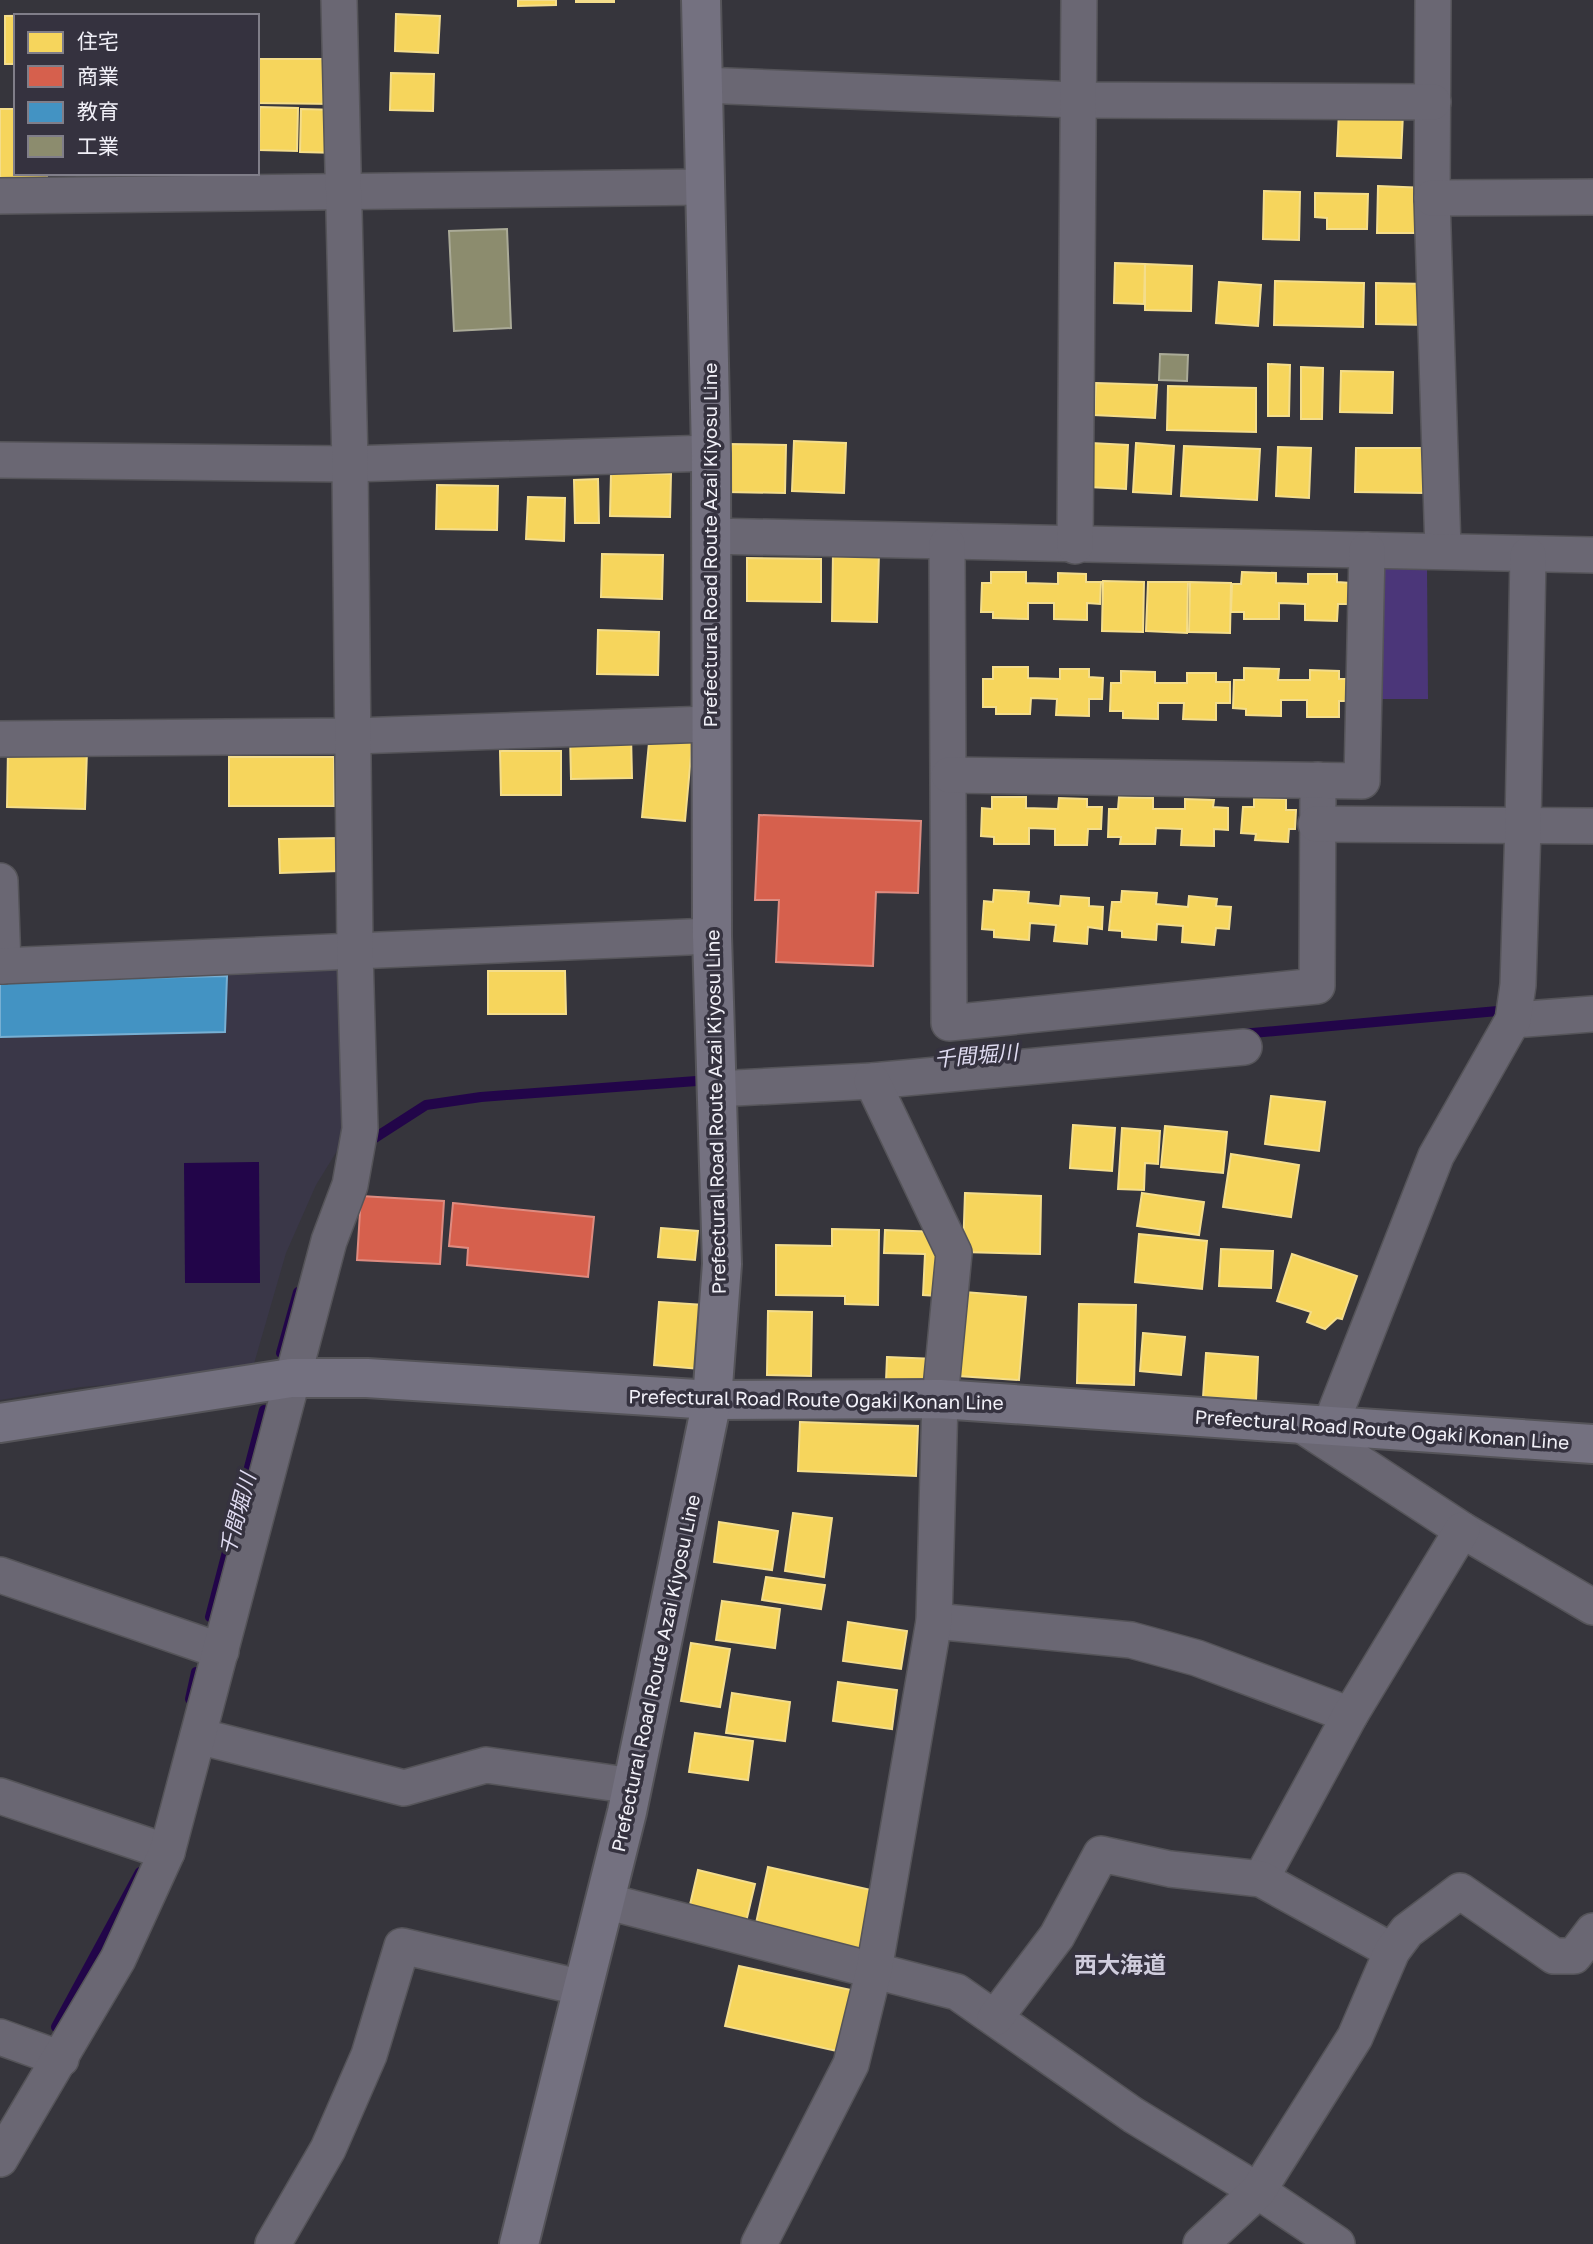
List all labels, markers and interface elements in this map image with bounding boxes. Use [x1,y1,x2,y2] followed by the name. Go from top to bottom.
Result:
[14,14,259,175] legend
[77,28,119,54] text: 住宅
[77,63,119,89] text: 商業
[77,98,119,124] text: 教育
[77,133,119,159] text: 工業
[698,363,721,727] street label: Prefectural Road Route Azai Kiyosu Line
[700,929,730,1295] street label: Prefectural Road Route Azai Kiyosu Line
[933,1038,1021,1072] water label: 千間堀川
[628,1384,1004,1414] street label: Prefectural Road Route Ogaki Konan Line
[1194,1404,1570,1454] street label: Prefectural Road Route Ogaki Konan Line
[214,1468,261,1558] water label: 千間堀川
[606,1492,704,1854] street label: Prefectural Road Route Azai Kiyosu Line
[1074,1950,1166,1978] district label: 西大海道

